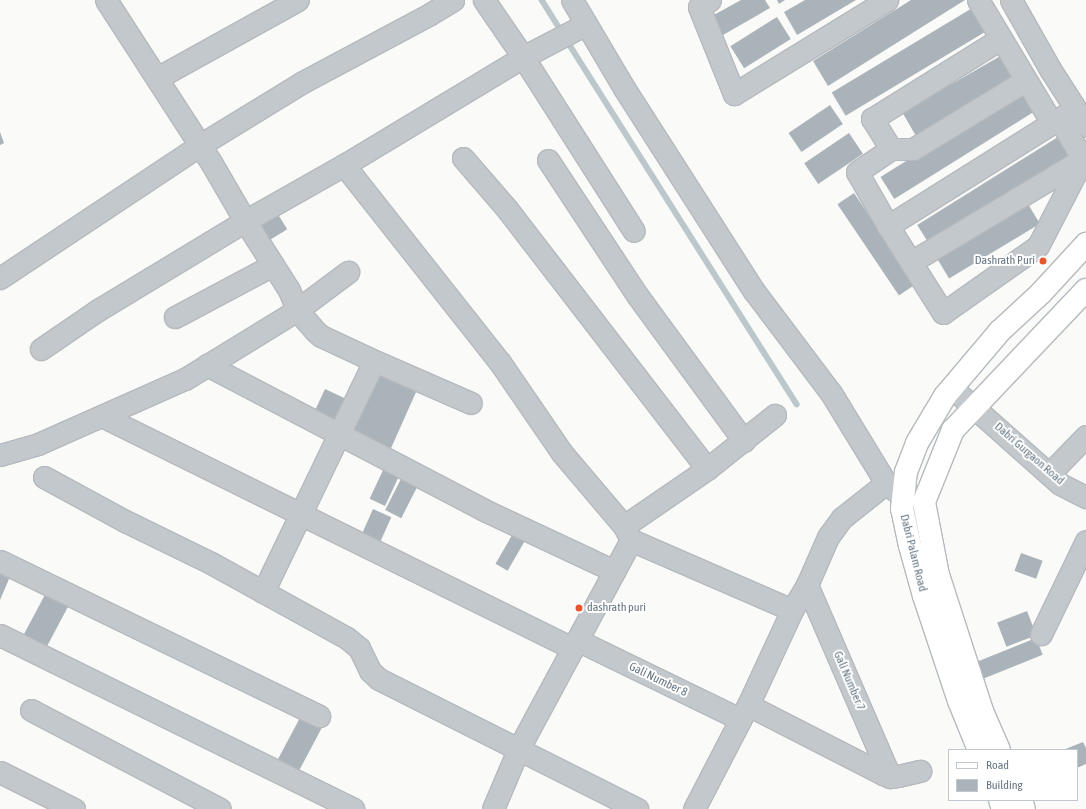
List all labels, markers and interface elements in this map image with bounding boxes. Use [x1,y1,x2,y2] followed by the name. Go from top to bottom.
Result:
[975,254,1035,268] place label: Dashrath Puri
[1038,256,1048,266] marker: Dashrath Puri
[991,420,1067,488] street label: Dabri Gurgaon Road
[896,513,930,593] street label: Dabri Palam Road
[587,601,646,615] place label: dashrath puri
[574,603,584,613] marker: dashrath puri
[830,649,868,713] street label: Gali Number 7
[627,660,689,700] street label: Gali Number 8
[948,749,1078,801] legend
[986,758,1009,772] text: Road
[986,778,1023,792] text: Building

